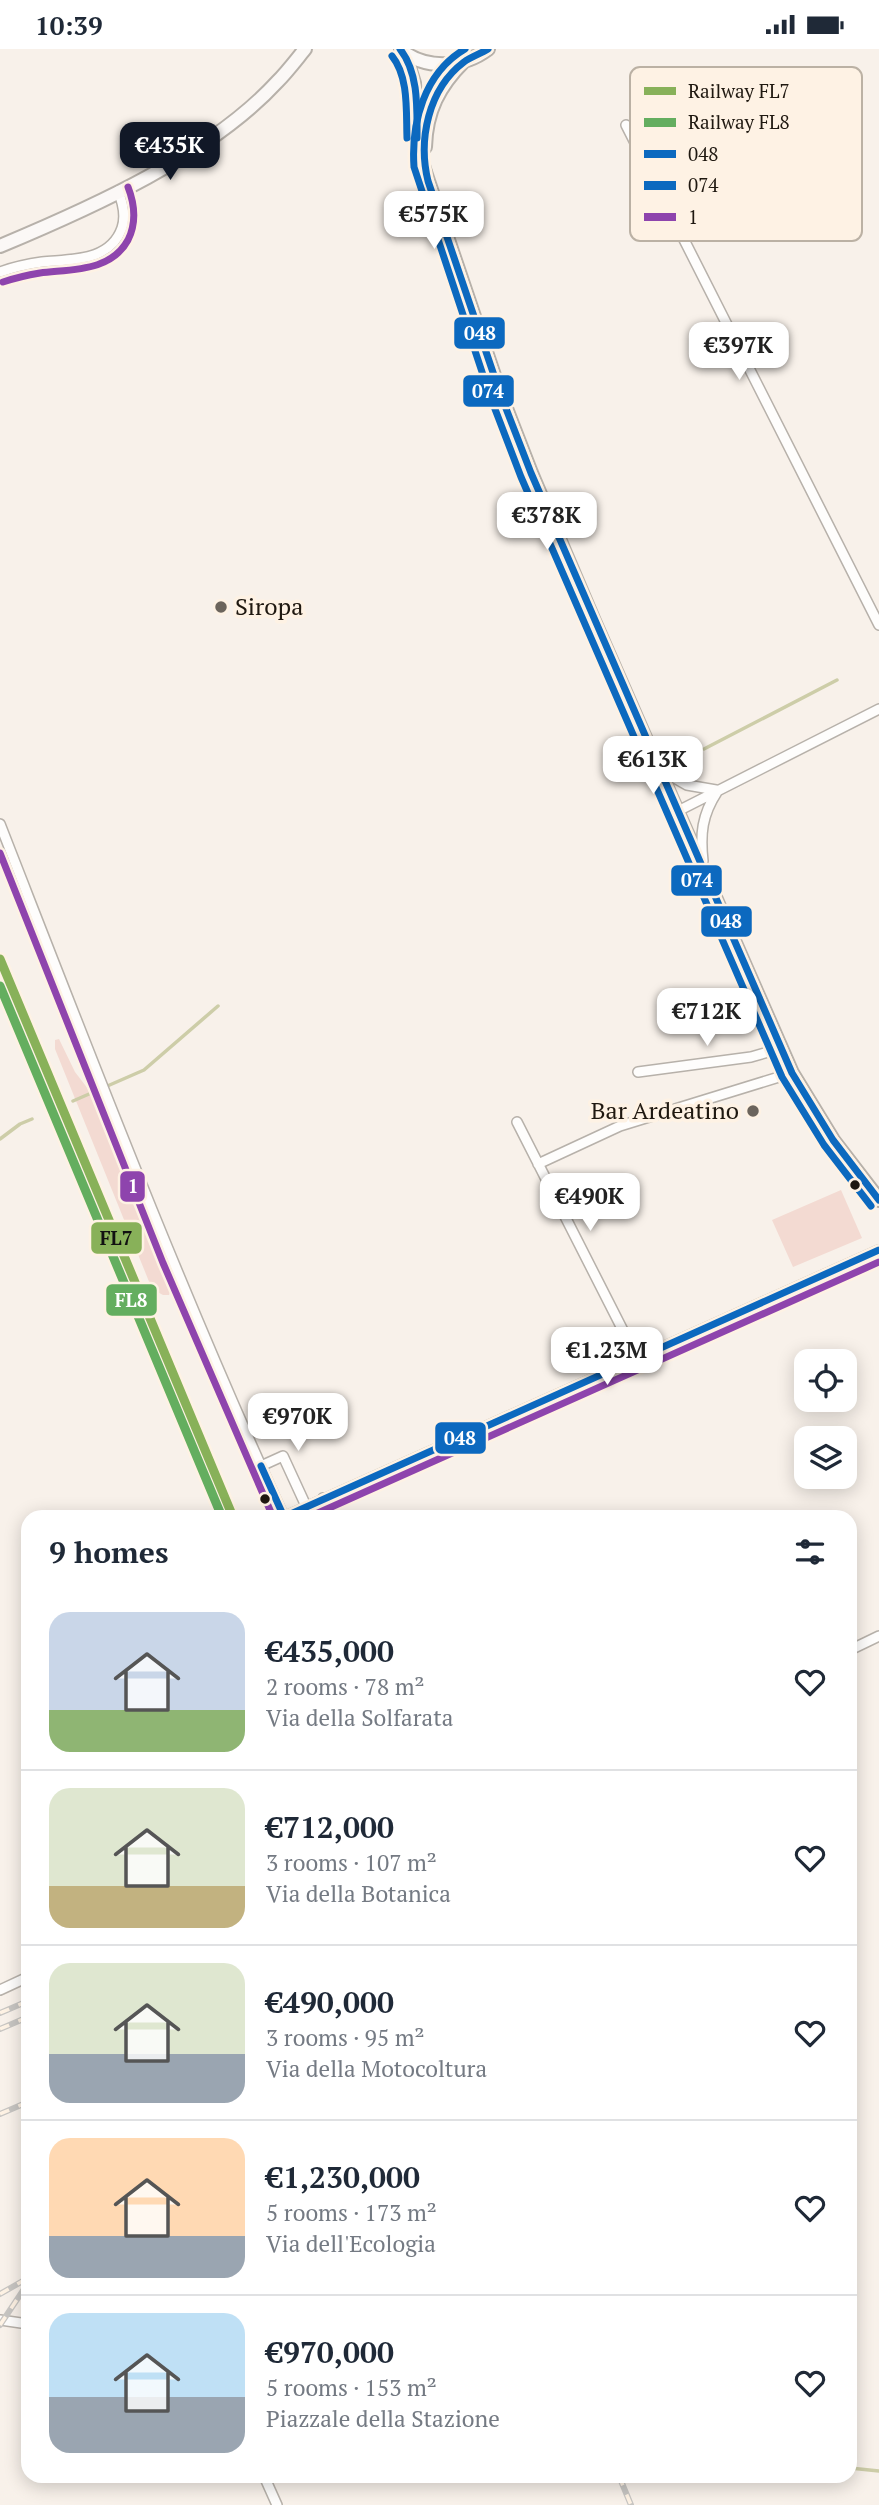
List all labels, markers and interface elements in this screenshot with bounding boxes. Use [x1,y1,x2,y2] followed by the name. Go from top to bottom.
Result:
[35,8,103,42] text: 10:39
[630,67,862,241] legend
[688,78,790,103] text: Railway FL7
[688,109,790,134] text: Railway FL8
[121,123,219,182] pin: €435K
[136,129,204,160] text: €435K
[688,141,718,166] text: 048
[688,172,719,197] text: 074
[385,191,483,251] pin: €575K
[400,198,468,229] text: €575K
[688,204,698,229] text: 1
[453,316,506,350] line badge: 048
[464,320,496,345] text: 048
[690,323,788,382] pin: €397K
[705,329,773,360] text: €397K
[462,374,515,408] line badge: 074
[472,378,504,403] text: 074
[498,493,596,552] pin: €378K
[513,499,581,530] text: €378K
[235,590,303,622] place label: Siropa
[213,599,229,615] marker: Siropa
[604,737,702,796] pin: €613K
[619,743,687,774] text: €613K
[670,864,723,897] line badge: 074
[681,867,713,892] text: 074
[700,905,753,938] line badge: 048
[710,908,742,933] text: 048
[658,989,756,1048] pin: €712K
[673,995,741,1026] text: €712K
[591,1094,739,1126] place label: Bar Ardeatino
[745,1103,761,1119] marker: Bar Ardeatino
[119,1170,146,1203] line badge: 1
[128,1173,138,1198] text: 1
[541,1173,639,1233] pin: €490K
[848,1178,862,1192] unlabelled marker
[556,1180,624,1211] text: €490K
[90,1221,143,1255] line badge: FL7
[100,1225,132,1250] text: FL7
[105,1283,158,1317] line badge: FL8
[115,1287,148,1312] text: FL8
[550,1327,664,1387] pin: €1.23M
[567,1334,647,1365] text: €1.23M
[794,1349,857,1489] map controls
[794,1349,857,1412] button: locate
[249,1393,347,1453] pin: €970K
[264,1400,332,1431] text: €970K
[434,1421,487,1455] line badge: 048
[444,1425,476,1450] text: 048
[794,1426,857,1489] button: layers
[258,1492,272,1506] unlabelled marker
[49,1532,168,1572] text: 9 homes
[791,1533,829,1571] icon: filters
[266,1631,394,1671] text: €435,000
[105,1640,189,1724] icon: home
[791,1663,829,1701] icon: heart
[266,1671,425,1702] text: 2 rooms · 78 m²
[266,1702,453,1733] text: Via della Solfarata
[266,1807,394,1847] text: €712,000
[105,1816,189,1900] icon: home
[791,1839,829,1877] icon: heart
[266,1847,437,1878] text: 3 rooms · 107 m²
[266,1878,451,1909] text: Via della Botanica
[266,1982,394,2022] text: €490,000
[105,1991,189,2075] icon: home
[791,2014,829,2052] icon: heart
[266,2022,425,2053] text: 3 rooms · 95 m²
[266,2053,487,2084] text: Via della Motocoltura
[266,2157,420,2197] text: €1,230,000
[105,2166,189,2250] icon: home
[791,2189,829,2227] icon: heart
[266,2197,437,2228] text: 5 rooms · 173 m²
[266,2228,436,2259] text: Via dell'Ecologia
[266,2332,394,2372] text: €970,000
[105,2341,189,2425] icon: home
[791,2364,829,2402] icon: heart
[266,2372,437,2403] text: 5 rooms · 153 m²
[266,2403,500,2434] text: Piazzale della Stazione

